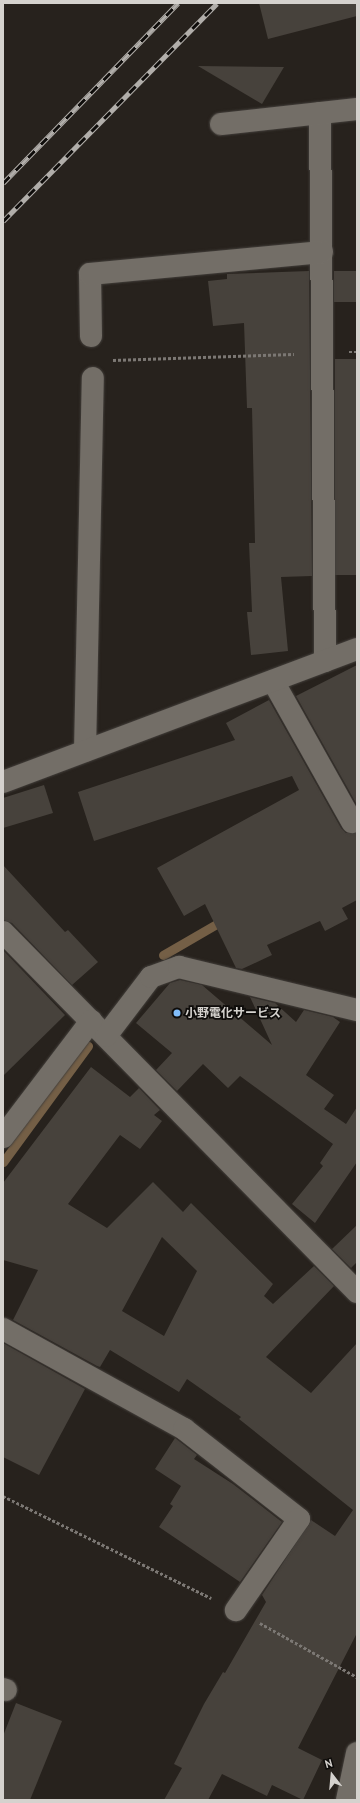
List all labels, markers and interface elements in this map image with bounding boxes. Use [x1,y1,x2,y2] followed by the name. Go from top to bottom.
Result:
[185,1006,281,1020] place label: 小野電化サービス
[172,1008,182,1018] marker: 小野電化サービス
[312,1755,352,1795] north arrow
[323,1756,334,1771] text: N

